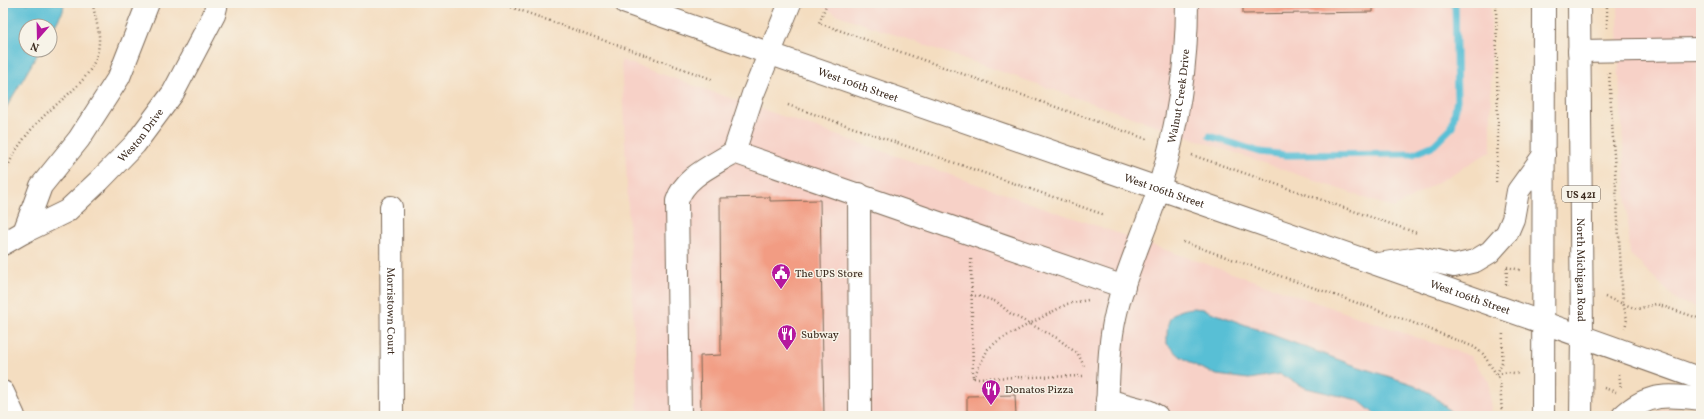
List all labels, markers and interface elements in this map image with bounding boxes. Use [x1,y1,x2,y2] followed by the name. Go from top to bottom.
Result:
[18,18,58,58] north arrow
[29,38,41,54] text: N
[1165,48,1194,145] street label: Walnut Creek Drive
[815,65,900,107] street label: West 106th Street
[115,106,168,166] street label: Weston Drive
[1122,171,1206,213] street label: West 106th Street
[1562,186,1600,202] road number: US 421
[1572,218,1588,322] street label: North Michigan Road
[770,262,792,290] public building icon: The UPS Store
[382,267,398,355] street label: Morristown Court
[795,267,863,282] place label: The UPS Store
[1428,277,1512,319] street label: West 106th Street
[776,323,798,351] restaurant icon: Subway
[801,328,839,343] place label: Subway
[980,378,1002,406] restaurant icon: Donatos Pizza
[1005,383,1074,398] place label: Donatos Pizza

